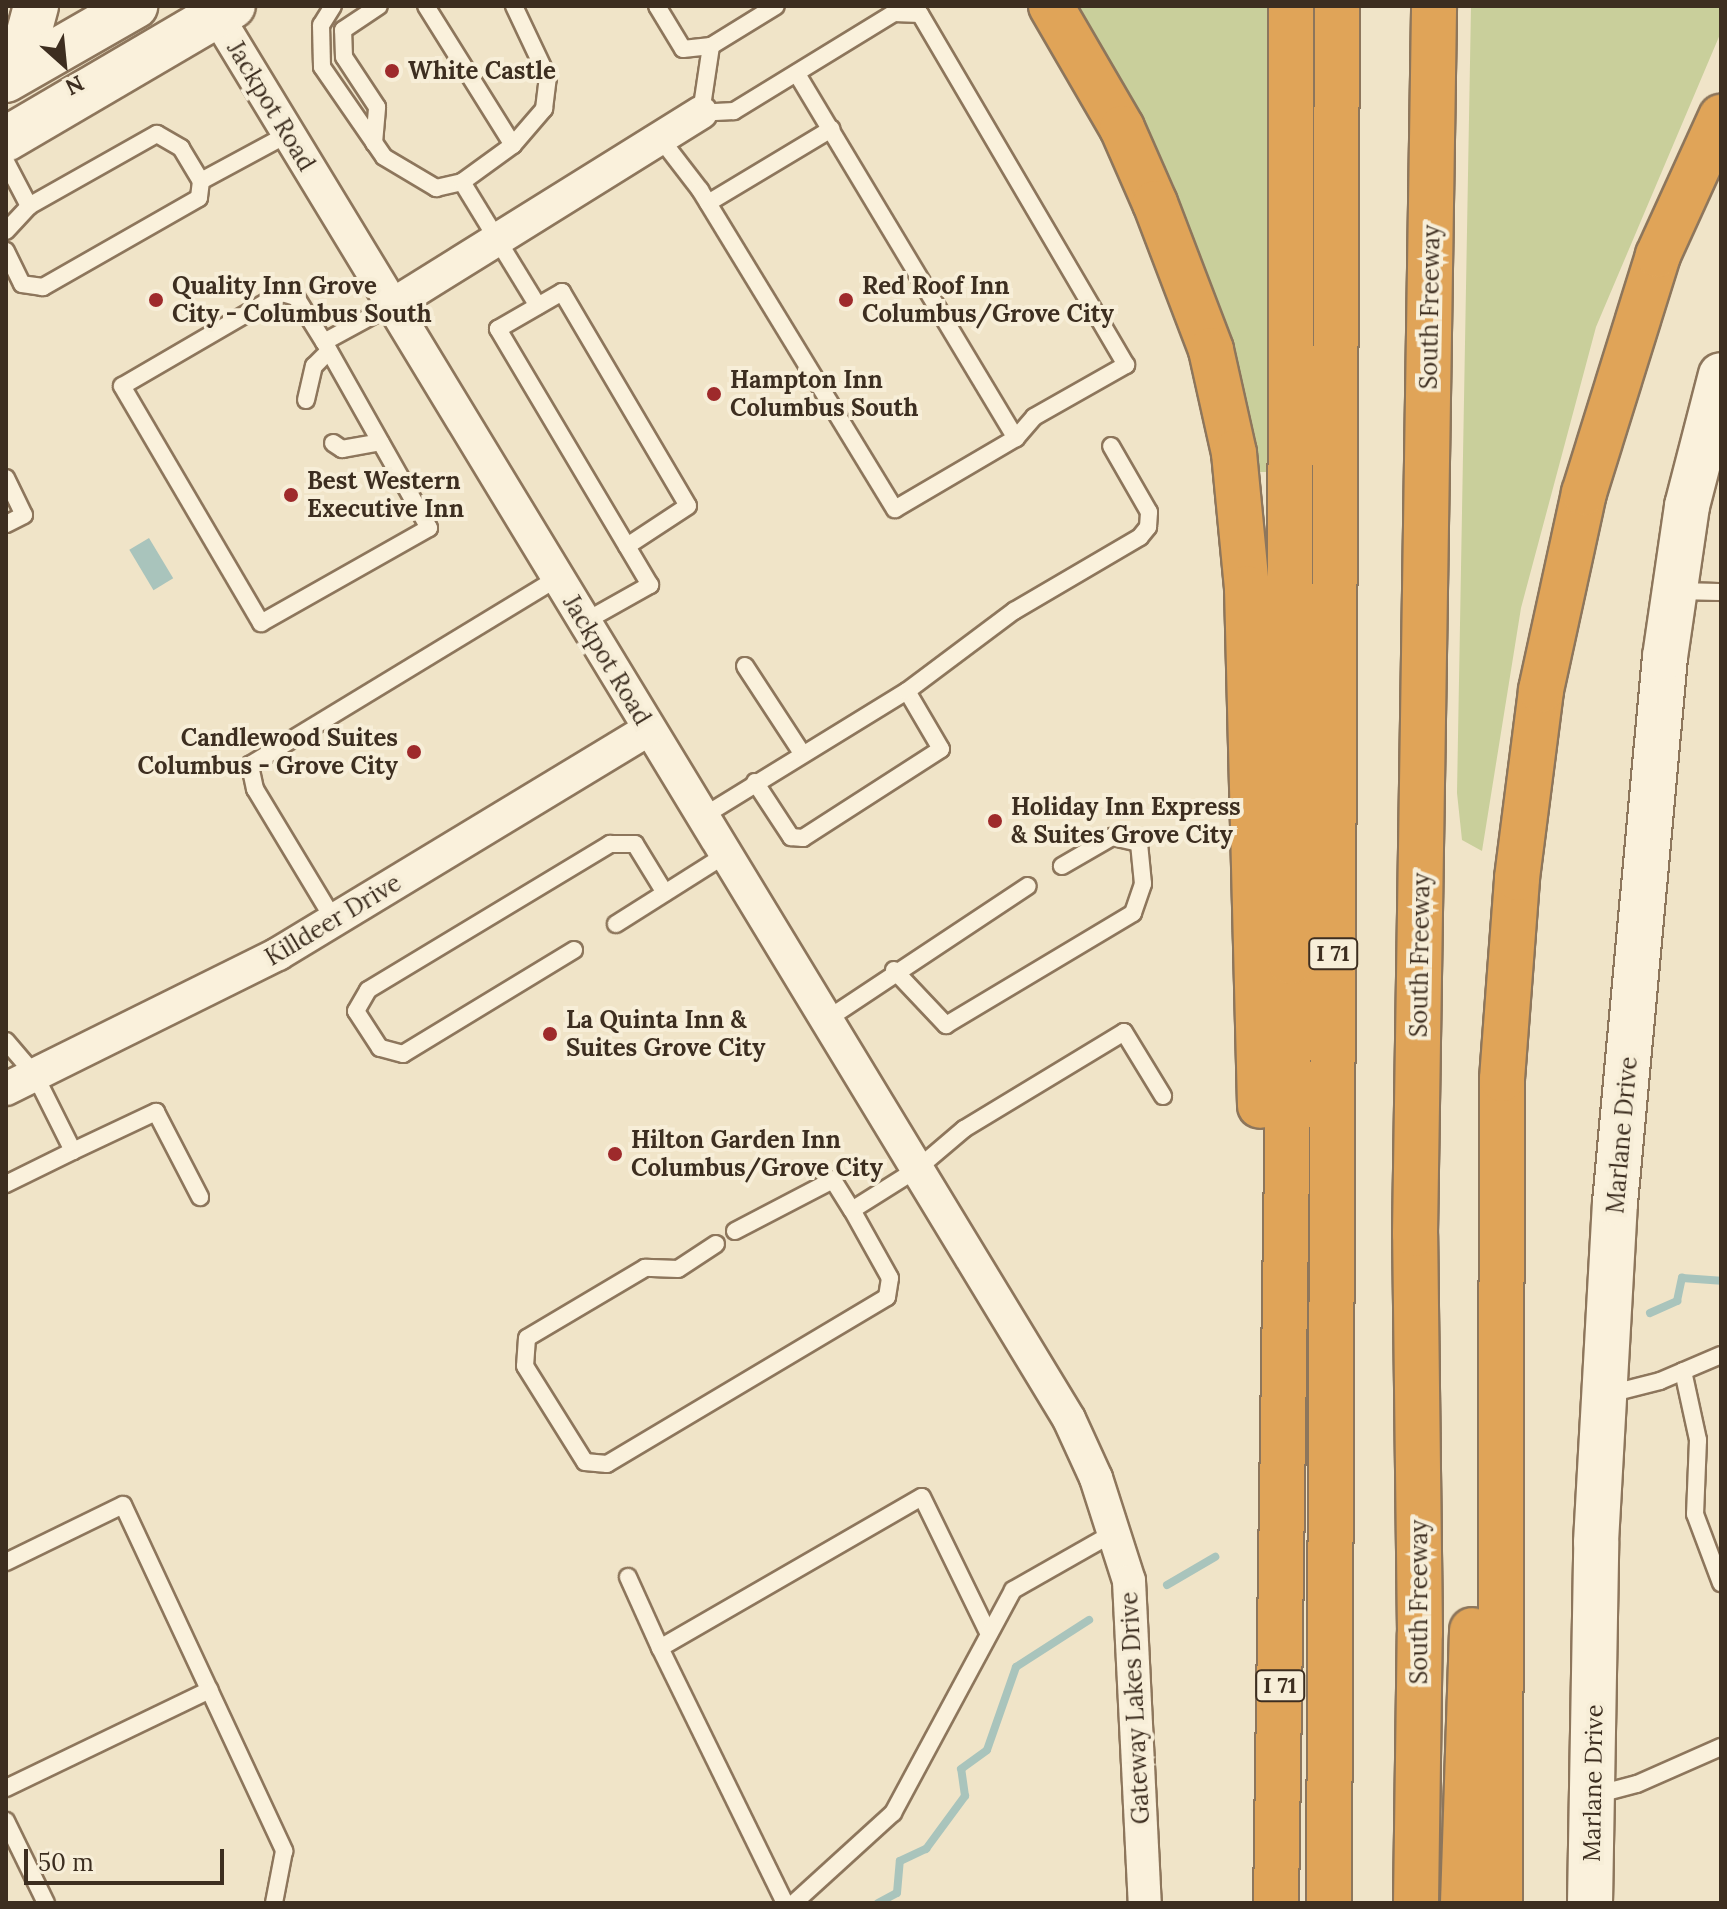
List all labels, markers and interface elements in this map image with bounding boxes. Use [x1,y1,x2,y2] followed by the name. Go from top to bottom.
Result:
[24,24,104,104] north arrow
[221,36,321,176] street label: Jackpot Road
[408,57,556,85] place label: White Castle
[383,62,401,80] marker: White Castle
[61,69,89,102] text: N
[1414,224,1446,390] street label: South Freeway
[172,272,432,328] place label: Quality Inn Grove City - Columbus South
[862,272,1114,328] place label: Red Roof Inn Columbus/Grove City
[147,291,165,309] marker: Quality Inn Grove City - Columbus South
[837,291,855,309] marker: Red Roof Inn Columbus/Grove City
[730,366,918,422] place label: Hampton Inn Columbus South
[705,385,723,403] marker: Hampton Inn Columbus South
[307,467,464,523] place label: Best Western Executive Inn
[282,486,300,504] marker: Best Western Executive Inn
[557,590,657,730] street label: Jackpot Road
[137,724,398,780] place label: Candlewood Suites Columbus - Grove City
[405,743,423,761] marker: Candlewood Suites Columbus - Grove City
[1011,793,1241,849] place label: Holiday Inn Express & Suites Grove City
[986,812,1004,830] marker: Holiday Inn Express & Suites Grove City
[260,868,406,972] street label: Killdeer Drive
[1404,872,1436,1038] street label: South Freeway
[1307,936,1359,972] road number: I 71
[566,1006,765,1062] place label: La Quinta Inn & Suites Grove City
[541,1025,559,1043] marker: La Quinta Inn & Suites Grove City
[1601,1055,1643,1215] street label: Marlane Drive
[631,1126,883,1182] place label: Hilton Garden Inn Columbus/Grove City
[606,1145,624,1163] marker: Hilton Garden Inn Columbus/Grove City
[1405,1520,1433,1684] street label: South Freeway
[1115,1591,1155,1825] street label: Gateway Lakes Drive
[1254,1668,1306,1704] road number: I 71
[1577,1704,1609,1862] street label: Marlane Drive
[28,1833,228,1883] scale bar
[38,1847,94,1878] text: 50 m

